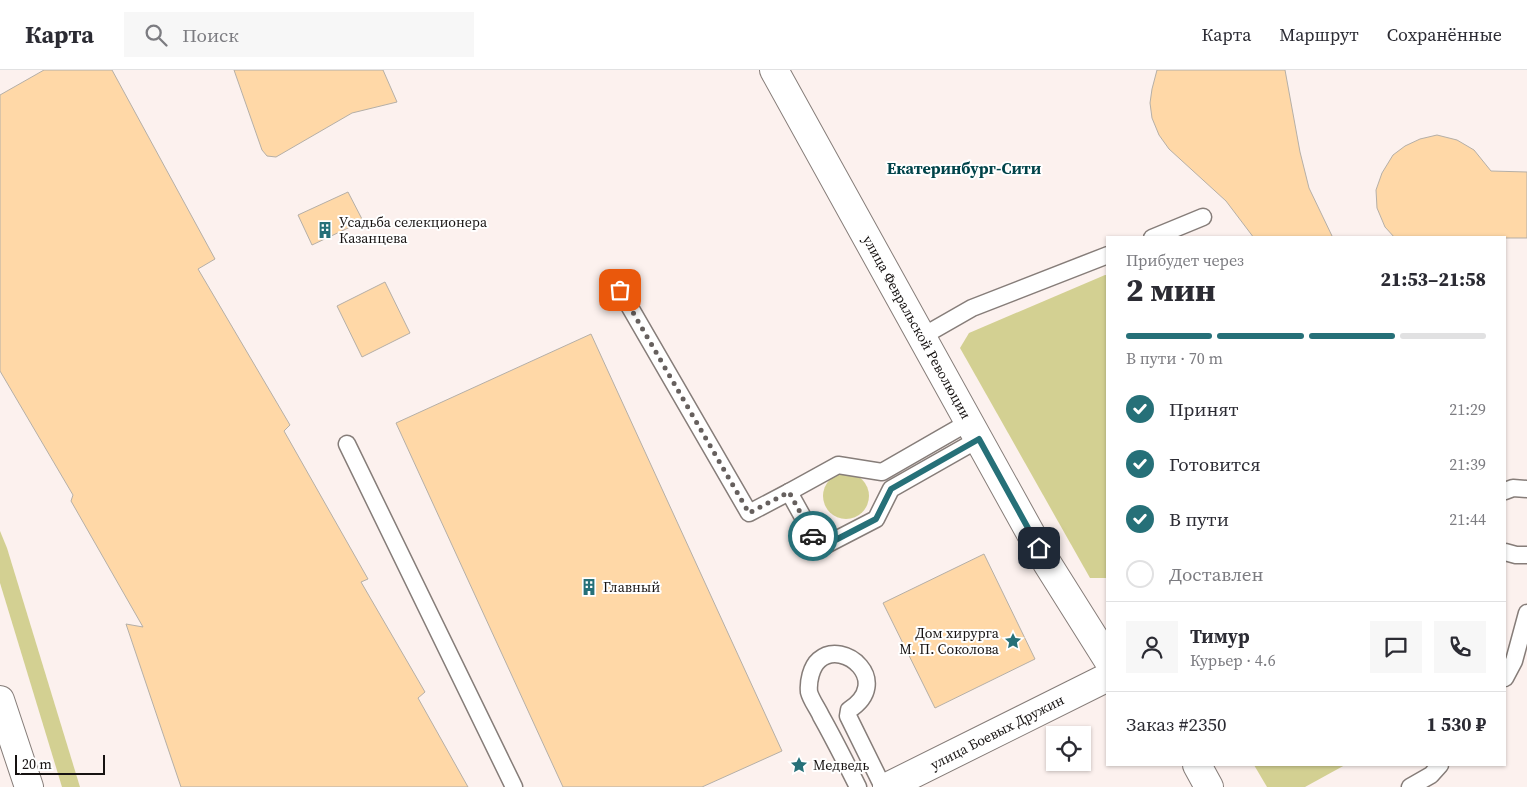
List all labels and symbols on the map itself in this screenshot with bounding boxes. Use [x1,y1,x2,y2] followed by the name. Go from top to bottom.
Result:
[887,157,1042,179] district label: Екатеринбург-Сити
[339,212,488,248] place label: Усадьба селекционера Казанцева
[315,220,335,240] building icon: Усадьба селекционера Казанцева
[858,231,976,423] street label: улица Февральской Революции
[599,269,641,311] pin
[788,511,838,561] courier
[1018,527,1060,569] pin
[579,577,599,597] building icon: Главный
[603,577,660,597] place label: Главный
[899,623,1000,659] place label: Дом хирурга М. П. Соколова
[1003,631,1023,651] place icon: Дом хирурга М. П. Соколова
[927,689,1067,774] street label: улица Боевых Дружин
[15,752,105,775] scale bar
[789,755,809,775] place icon: Медведь
[813,755,869,775] place label: Медведь

